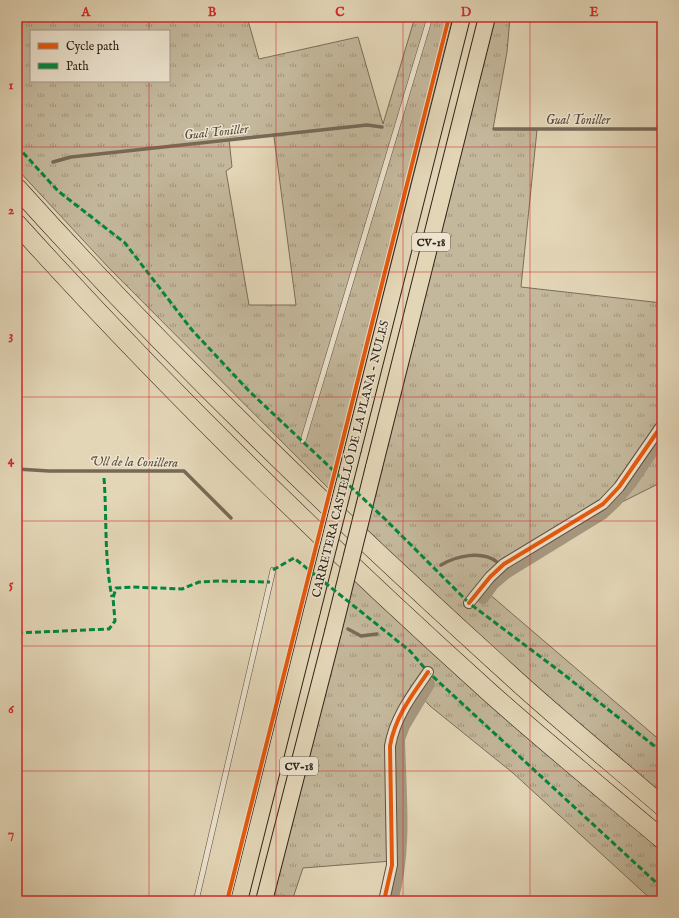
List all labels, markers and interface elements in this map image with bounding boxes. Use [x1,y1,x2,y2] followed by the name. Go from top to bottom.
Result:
[81,4,92,21] text: A
[208,4,217,21] text: B
[335,4,345,21] text: C
[461,4,472,21] text: D
[589,4,599,21] text: E
[30,30,170,82] legend
[66,39,120,55] text: Cycle path
[66,59,89,74] text: Path
[9,77,14,94] text: 1
[546,112,611,129] water label: Gual Toniller
[183,121,250,144] water label: Gual Toniller
[8,202,14,219] text: 2
[412,233,450,251] road number: CV-18
[308,319,392,599] street label: CARRETERA CASTELLÓ DE LA PLANA - NULES
[9,327,14,344] text: 3
[8,452,15,469] text: 4
[90,453,178,472] water label: Ull de la Conillera
[9,576,14,593] text: 5
[8,701,14,718] text: 6
[280,757,318,775] road number: CV-18
[8,826,14,843] text: 7

